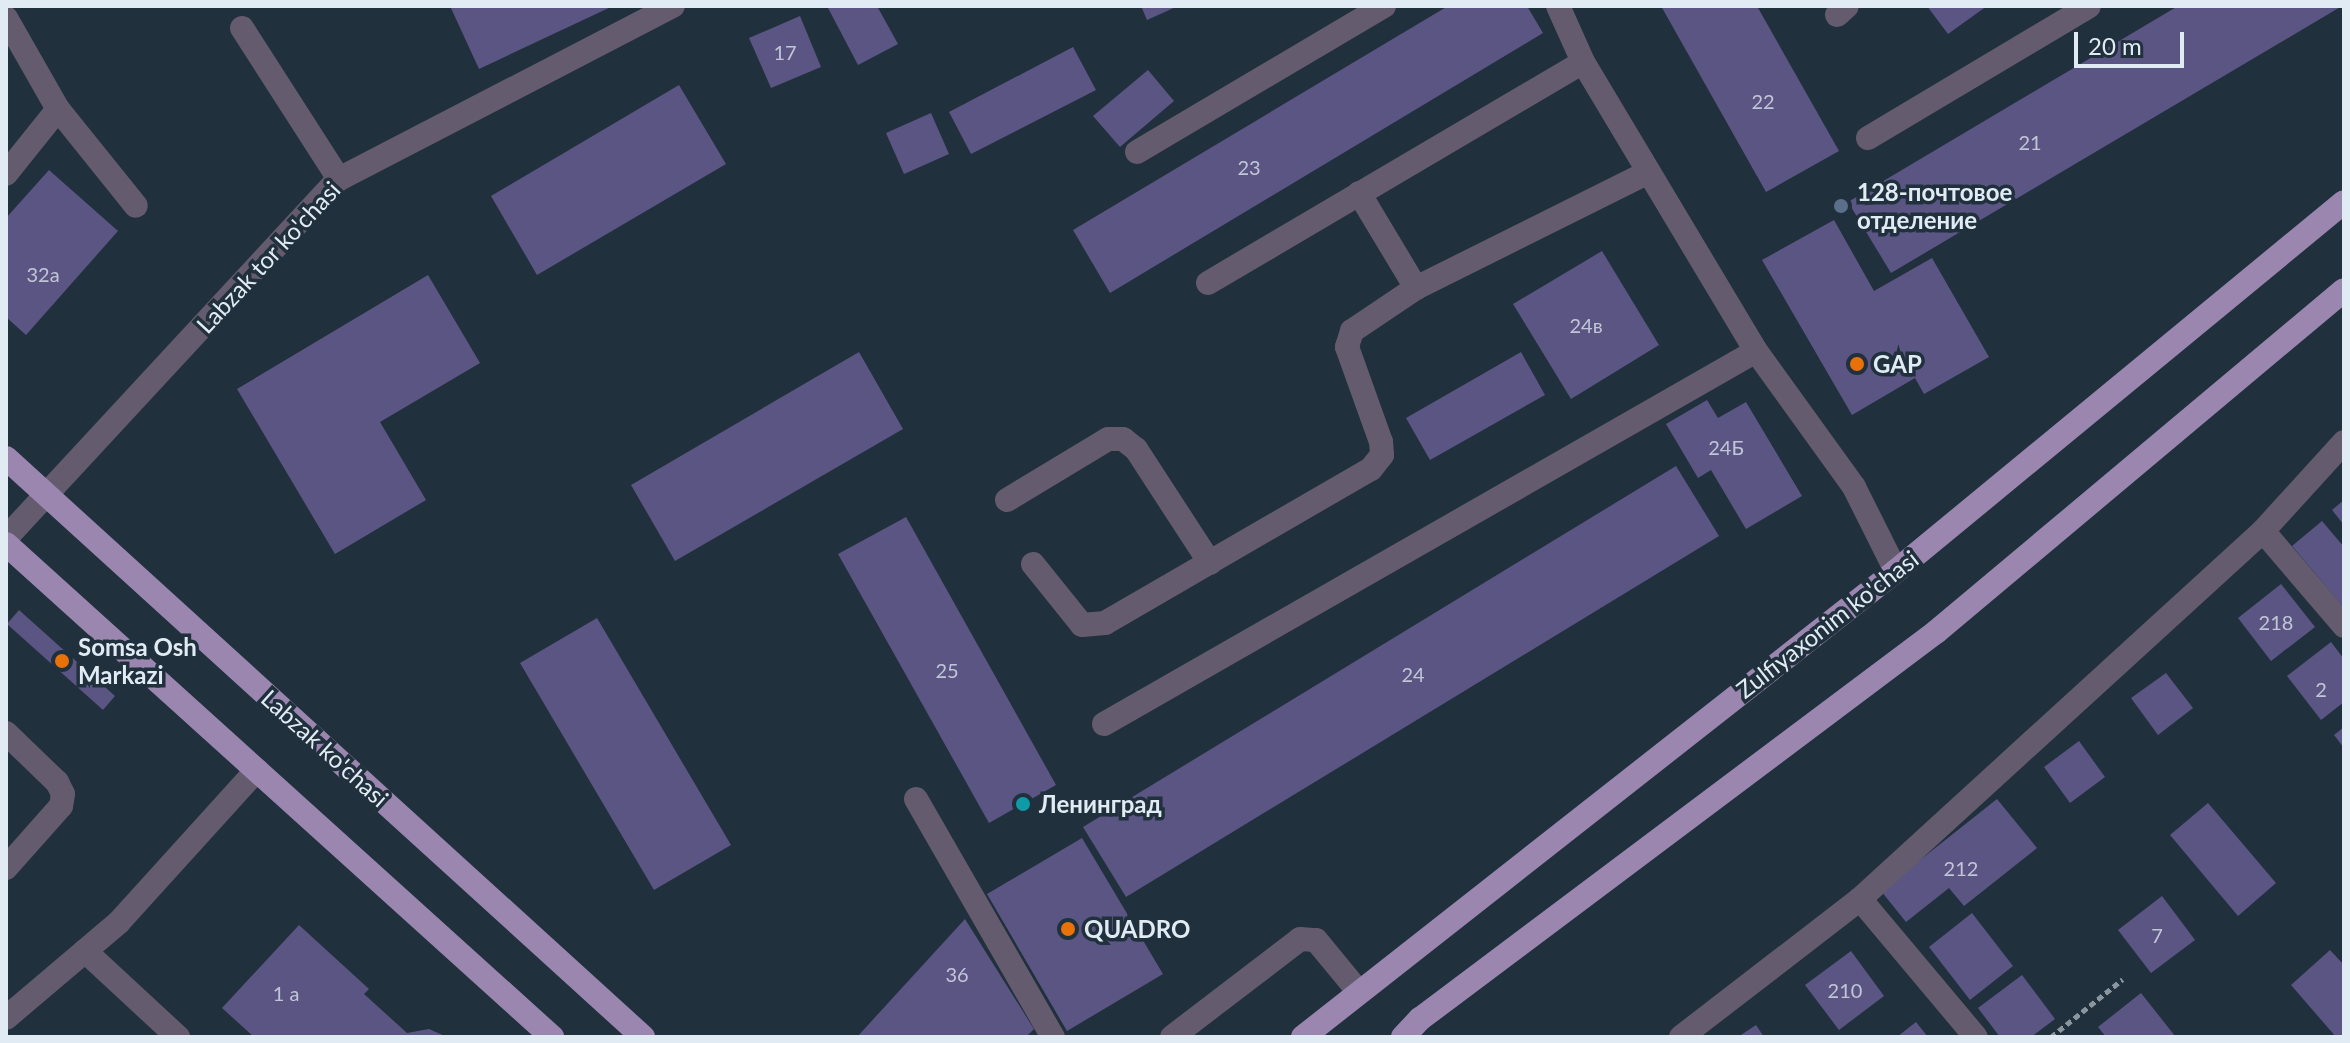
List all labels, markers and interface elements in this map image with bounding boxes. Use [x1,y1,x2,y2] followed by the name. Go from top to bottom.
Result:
[2078,16,2188,66] scale bar
[2088,31,2142,60] text: 20 m
[773,40,797,64] house number: 17
[1751,89,1775,113] house number: 22
[2018,130,2042,154] house number: 21
[1237,155,1261,179] house number: 23
[190,175,346,339] street label: Labzak tor ko'chasi
[1857,178,2012,234] place label: 128-почтовое отделение
[1832,197,1850,215] marker: 128-почтовое отделение
[26,262,60,286] house number: 32a
[1569,313,1603,337] house number: 24в
[1873,350,1922,378] place label: GAP
[1848,355,1866,373] marker: GAP
[1708,435,1744,459] house number: 24Б
[1730,544,1924,704] street label: Zulfiyaxonim ko'chasi
[2259,610,2293,634] house number: 218
[78,633,197,689] place label: Somsa Osh Markazi
[53,652,71,670] marker: Somsa Osh Markazi
[935,658,959,682] house number: 25
[1401,662,1425,686] house number: 24
[2315,677,2327,701] house number: 2
[256,684,394,812] street label: Labzak ko'chasi
[1039,790,1162,818] place label: Ленинград
[1014,795,1032,813] marker: Ленинград
[1944,856,1978,880] house number: 212
[1084,915,1190,943] place label: QUADRO
[1059,920,1077,938] marker: QUADRO
[2151,923,2163,947] house number: 7
[945,962,969,986] house number: 36
[1828,978,1862,1002] house number: 210
[273,981,299,1005] house number: 1 а

